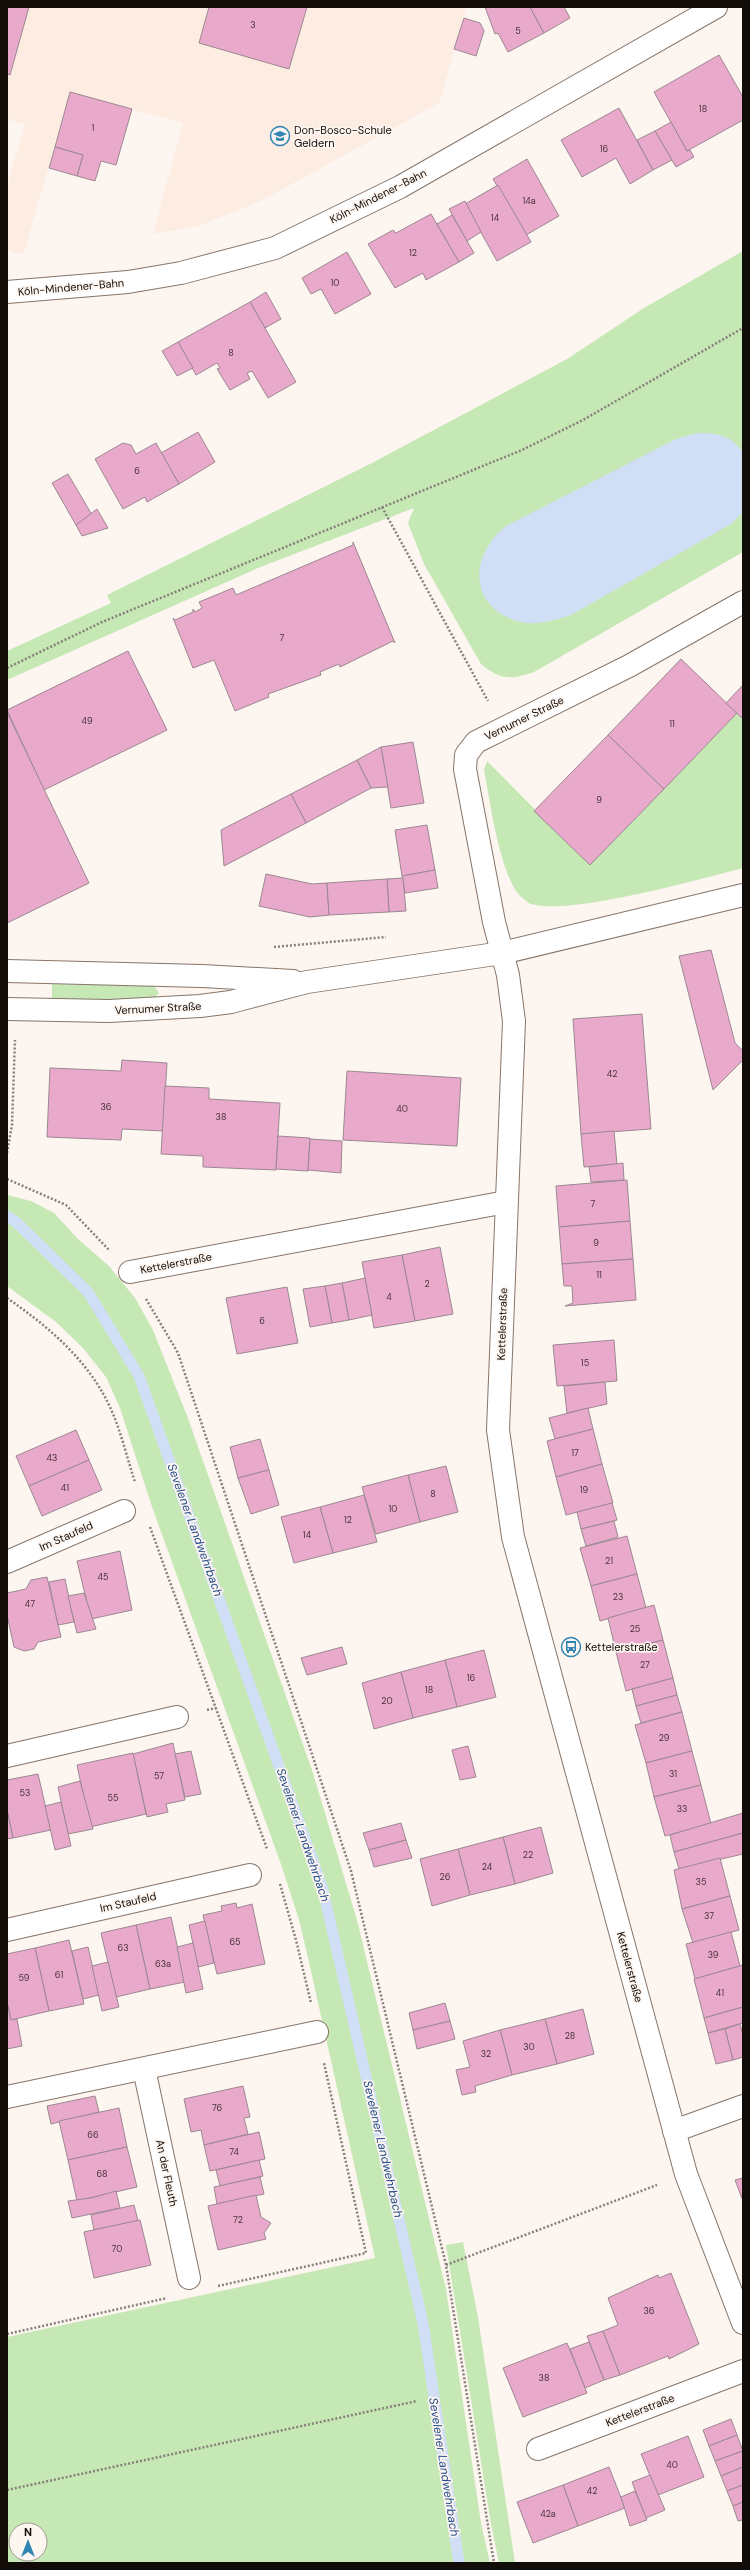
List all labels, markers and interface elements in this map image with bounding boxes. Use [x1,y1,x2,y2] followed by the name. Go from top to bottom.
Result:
[250,19,256,31] house number: 3
[515,25,521,37] house number: 5
[699,103,707,115] house number: 18
[92,122,95,134] house number: 1
[294,123,392,150] place label: Don-Bosco-Schule Geldern
[269,125,291,147] school or university icon: Don-Bosco-Schule Geldern
[600,143,609,155] house number: 16
[327,166,429,226] street label: Köln-Mindener-Bahn
[522,195,536,207] house number: 14a
[491,212,500,224] house number: 14
[409,247,417,259] house number: 12
[17,275,125,299] street label: Köln-Mindener-Bahn
[331,277,339,289] house number: 10
[228,347,234,359] house number: 8
[134,465,140,477] house number: 6
[280,632,285,644] house number: 7
[482,693,566,743] street label: Vernumer Straße
[81,715,93,727] house number: 49
[669,718,675,730] house number: 11
[596,794,602,806] house number: 9
[114,999,202,1017] street label: Vernumer Straße
[607,1068,617,1080] house number: 42
[101,1101,112,1113] house number: 36
[396,1103,408,1115] house number: 40
[216,1111,226,1123] house number: 38
[591,1198,596,1210] house number: 7
[593,1237,599,1249] house number: 9
[139,1249,213,1277] street label: Kettelerstraße
[596,1269,602,1281] house number: 11
[424,1278,430,1290] house number: 2
[494,1287,510,1361] street label: Kettelerstraße
[386,1291,392,1303] house number: 4
[259,1315,265,1327] house number: 6
[581,1357,589,1369] house number: 15
[571,1447,579,1459] house number: 17
[47,1452,57,1464] house number: 43
[163,1461,227,1599] water label: Sevelener Landwehrbach
[61,1482,69,1494] house number: 41
[580,1484,589,1496] house number: 19
[430,1488,436,1500] house number: 8
[389,1503,397,1515] house number: 10
[344,1514,352,1526] house number: 12
[37,1518,95,1554] street label: Im Staufeld
[303,1529,312,1541] house number: 14
[605,1555,613,1567] house number: 21
[98,1571,108,1583] house number: 45
[613,1591,623,1603] house number: 23
[25,1598,35,1610] house number: 47
[630,1623,640,1635] house number: 25
[560,1636,582,1658] bus stop icon: Kettelerstraße
[585,1640,658,1654] place label: Kettelerstraße
[640,1659,650,1671] house number: 27
[467,1672,476,1684] house number: 16
[425,1684,433,1696] house number: 18
[381,1695,393,1707] house number: 20
[659,1732,670,1744] house number: 29
[273,1766,333,1904] water label: Sevelener Landwehrbach
[669,1768,677,1780] house number: 31
[154,1770,164,1782] house number: 57
[20,1787,30,1799] house number: 53
[108,1792,118,1804] house number: 55
[677,1803,687,1815] house number: 33
[523,1849,533,1861] house number: 22
[482,1861,493,1873] house number: 24
[440,1871,451,1883] house number: 26
[696,1876,706,1888] house number: 35
[98,1889,158,1915] street label: Im Staufeld
[704,1910,714,1922] house number: 37
[614,1930,646,2004] street label: Kettelerstraße
[230,1936,240,1948] house number: 65
[118,1942,128,1954] house number: 63
[708,1949,719,1961] house number: 39
[155,1958,171,1970] house number: 63a
[55,1969,63,1981] house number: 61
[19,1972,30,1984] house number: 59
[716,1987,724,1999] house number: 41
[565,2030,575,2042] house number: 28
[523,2041,535,2053] house number: 30
[481,2048,491,2060] house number: 32
[359,2079,407,2219] water label: Sevelener Landwehrbach
[212,2102,222,2114] house number: 76
[87,2129,99,2141] house number: 66
[153,2138,181,2208] street label: An der Fleuth
[229,2146,239,2158] house number: 74
[96,2168,108,2180] house number: 68
[233,2214,243,2226] house number: 72
[112,2243,122,2255] house number: 70
[644,2305,655,2317] house number: 36
[539,2372,549,2384] house number: 38
[604,2390,676,2430] street label: Kettelerstraße
[425,2396,463,2538] water label: Sevelener Landwehrbach
[666,2459,678,2471] house number: 40
[587,2485,597,2497] house number: 42
[540,2508,556,2520] house number: 42a
[8,2522,48,2562] north arrow
[24,2525,32,2539] text: N

